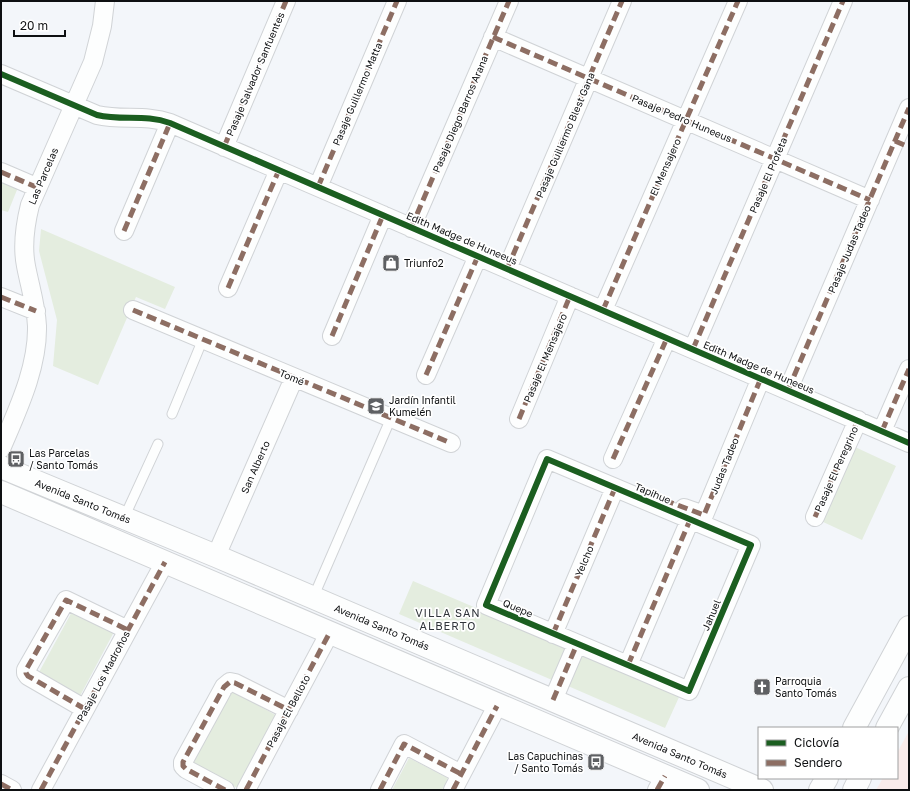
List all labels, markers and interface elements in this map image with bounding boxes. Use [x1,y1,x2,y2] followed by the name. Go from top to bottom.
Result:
[223,10,287,138] street label: Pasaje Salvador Sanfuentes
[14,12,65,38] scale bar
[20,18,48,33] text: 20 m
[330,41,384,147] street label: Pasaje Guillermo Matta
[430,54,490,174] street label: Pasaje Diego Barros Arana
[533,70,597,200] street label: Pasaje Guillermo Blest Gana
[630,91,734,145] street label: Pasaje Pedro Huneeus
[747,135,789,215] street label: Pasaje El Profeta
[647,136,683,198] street label: El Mensajero
[26,146,60,206] street label: Las Parcelas
[825,203,873,295] street label: Pasaje Judas Tadeo
[405,209,519,267] street label: Edith Madge de Huneeus
[381,253,401,273] shop icon: Triunfo2
[404,257,444,269] place label: Triunfo2
[521,312,569,404] street label: Pasaje El Mensajero
[702,338,816,396] street label: Edith Madge de Huneeus
[278,366,306,388] street label: Tomé
[389,394,456,418] place label: Jardín Infantil Kumelén
[366,396,386,416] school or university icon: Jardín Infantil Kumelén
[812,424,860,514] street label: Pasaje El Peregrino
[707,436,741,496] street label: Judas Tadeo
[238,439,272,495] street label: San Alberto
[29,447,98,471] place label: Las Parcelas / Santo Tomás
[6,449,26,469] bus stop icon: Las Parcelas / Santo Tomás
[33,476,133,526] street label: Avenida Santo Tomás
[633,480,673,506] street label: Tapihue
[572,544,596,578] street label: Yelcho
[501,596,535,620] street label: Quepe
[699,598,723,632] street label: Jahuel
[333,602,431,652] street label: Avenida Santo Tomás
[415,606,481,632] district label: VILLA SAN ALBERTO
[74,629,132,723] street label: Pasaje Los Madroños
[264,673,312,749] street label: Pasaje El Belloto
[775,675,837,699] place label: Parroquia Santo Tomás
[752,677,772,697] church icon: Parroquia Santo Tomás
[758,727,898,779] legend
[631,730,729,780] street label: Avenida Santo Tomás
[794,735,839,750] text: Ciclovía
[508,750,583,774] place label: Las Capuchinas / Santo Tomás
[586,752,606,772] bus stop icon: Las Capuchinas / Santo Tomás
[794,755,842,770] text: Sendero

